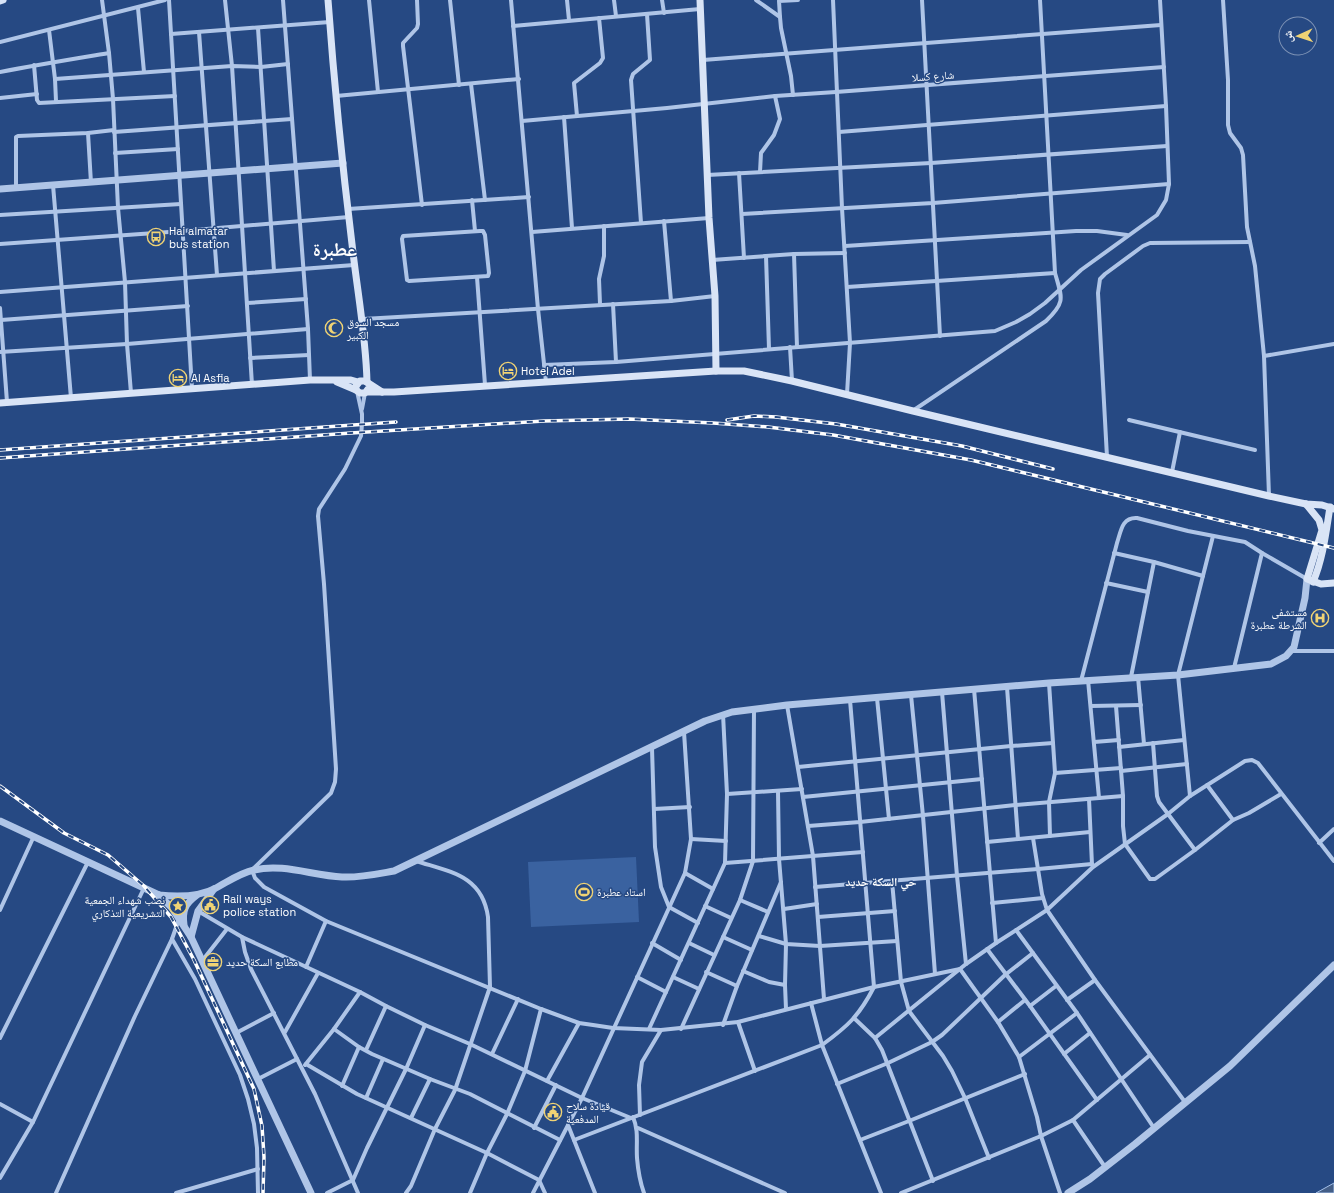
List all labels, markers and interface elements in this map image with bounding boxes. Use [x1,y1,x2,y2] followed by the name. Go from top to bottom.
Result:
[1278,16,1318,56] north arrow
[1281,30,1296,43] text: ش
[911,68,955,84] street label: شارع كسلا
[169,224,229,251] place label: Hai almatar bus station
[146,227,166,247] bus stop icon: Hai almatar bus station
[313,237,357,262] district label: عطبرة
[346,315,399,342] place label: مسجد السوق الكبير
[324,318,344,338] mosque icon: مسجد السوق الكبير
[498,361,518,381] hotel icon: Hotel Adel
[521,364,575,378] place label: Hotel Adel
[168,368,188,388] hotel icon: Al Asfia
[191,371,230,385] place label: Al Asfia
[1251,605,1307,632] place label: مستشفى الشرطة عطبرة
[1310,608,1330,628] hospital icon: مستشفى الشرطة عطبرة
[845,874,917,892] district label: حي السكة حديد
[574,882,594,902] sports icon: استاد عطبرة
[597,885,646,899] place label: استاد عطبرة
[223,892,296,919] place label: Rail ways police station
[84,893,165,922] place label: نصب شهداء الجمعية التشريعية التذكاري
[200,895,220,915] public building icon: Rail ways police station
[168,896,188,916] place icon: نصب شهداء الجمعية التشريعية التذكاري
[203,952,223,972] office icon: مطابع السكة حديد
[226,955,298,969] place label: مطابع السكة حديد
[566,1099,611,1126] place label: قيادة سلاح المدفعية
[543,1102,563,1122] public building icon: قيادة سلاح المدفعية

